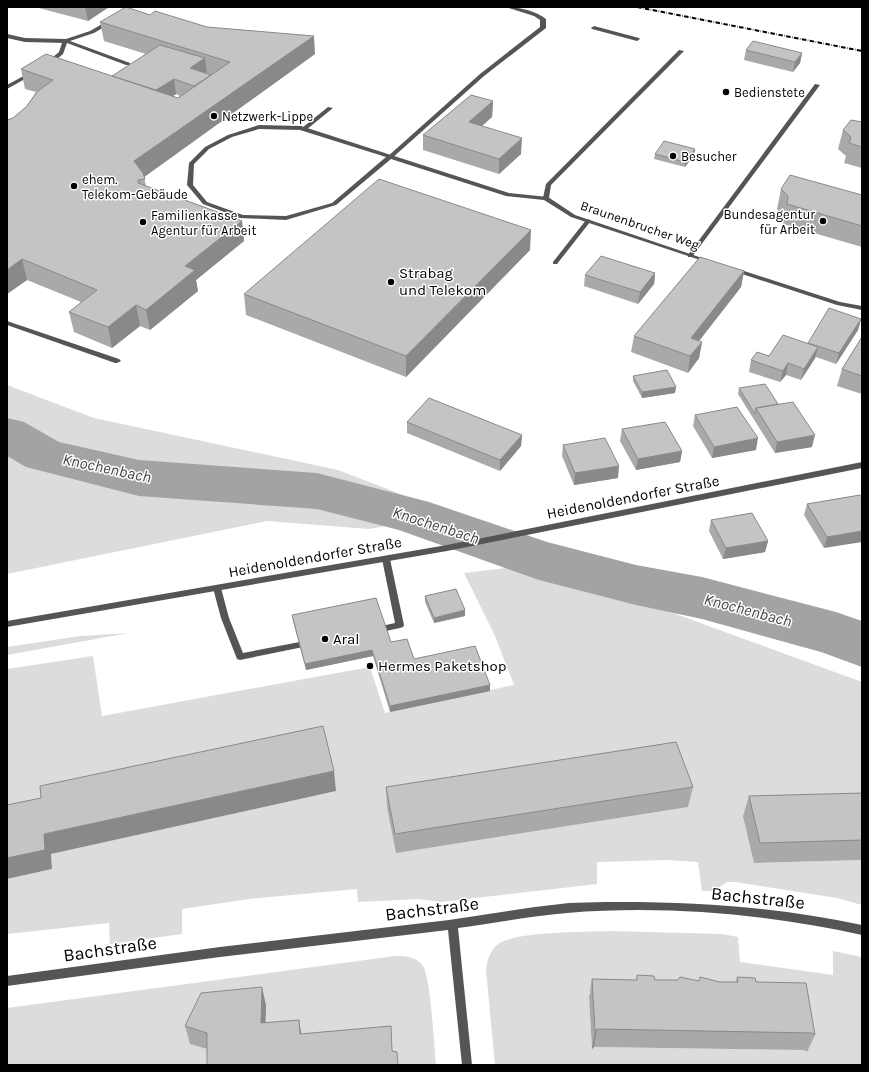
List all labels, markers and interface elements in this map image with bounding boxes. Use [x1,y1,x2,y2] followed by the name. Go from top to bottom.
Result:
[734,85,805,100] place label: Bedienstete
[721,87,731,97] marker: Bedienstete
[222,109,313,124] place label: Netzwerk-Lippe
[209,111,219,121] marker: Netzwerk-Lippe
[681,149,737,164] place label: Besucher
[668,151,678,161] marker: Besucher
[82,172,188,202] place label: ehem. Telekom-Gebäude
[69,181,79,191] marker: ehem. Telekom-Gebäude
[579,198,702,253] street label: Braunenbrucher Weg
[724,207,815,237] place label: Bundesagentur für Arbeit
[151,208,256,238] place label: Familienkasse Agentur für Arbeit
[818,216,828,226] marker: Bundesagentur für Arbeit
[138,217,148,227] marker: Familienkasse Agentur für Arbeit
[399,264,486,299] place label: Strabag und Telekom
[386,277,396,287] marker: Strabag und Telekom
[61,449,153,487] water label: Knochenbach
[545,471,721,523] street label: Heidenoldendorfer Straße
[390,502,482,548] water label: Knochenbach
[227,533,403,581] street label: Heidenoldendorfer Straße
[702,589,794,631] water label: Knochenbach
[333,630,360,648] place label: Aral
[320,634,330,644] marker: Aral
[378,657,507,675] place label: Hermes Paketshop
[365,661,375,671] marker: Hermes Paketshop
[710,882,806,914] street label: Bachstraße
[384,892,480,926] street label: Bachstraße
[62,932,158,966] street label: Bachstraße

